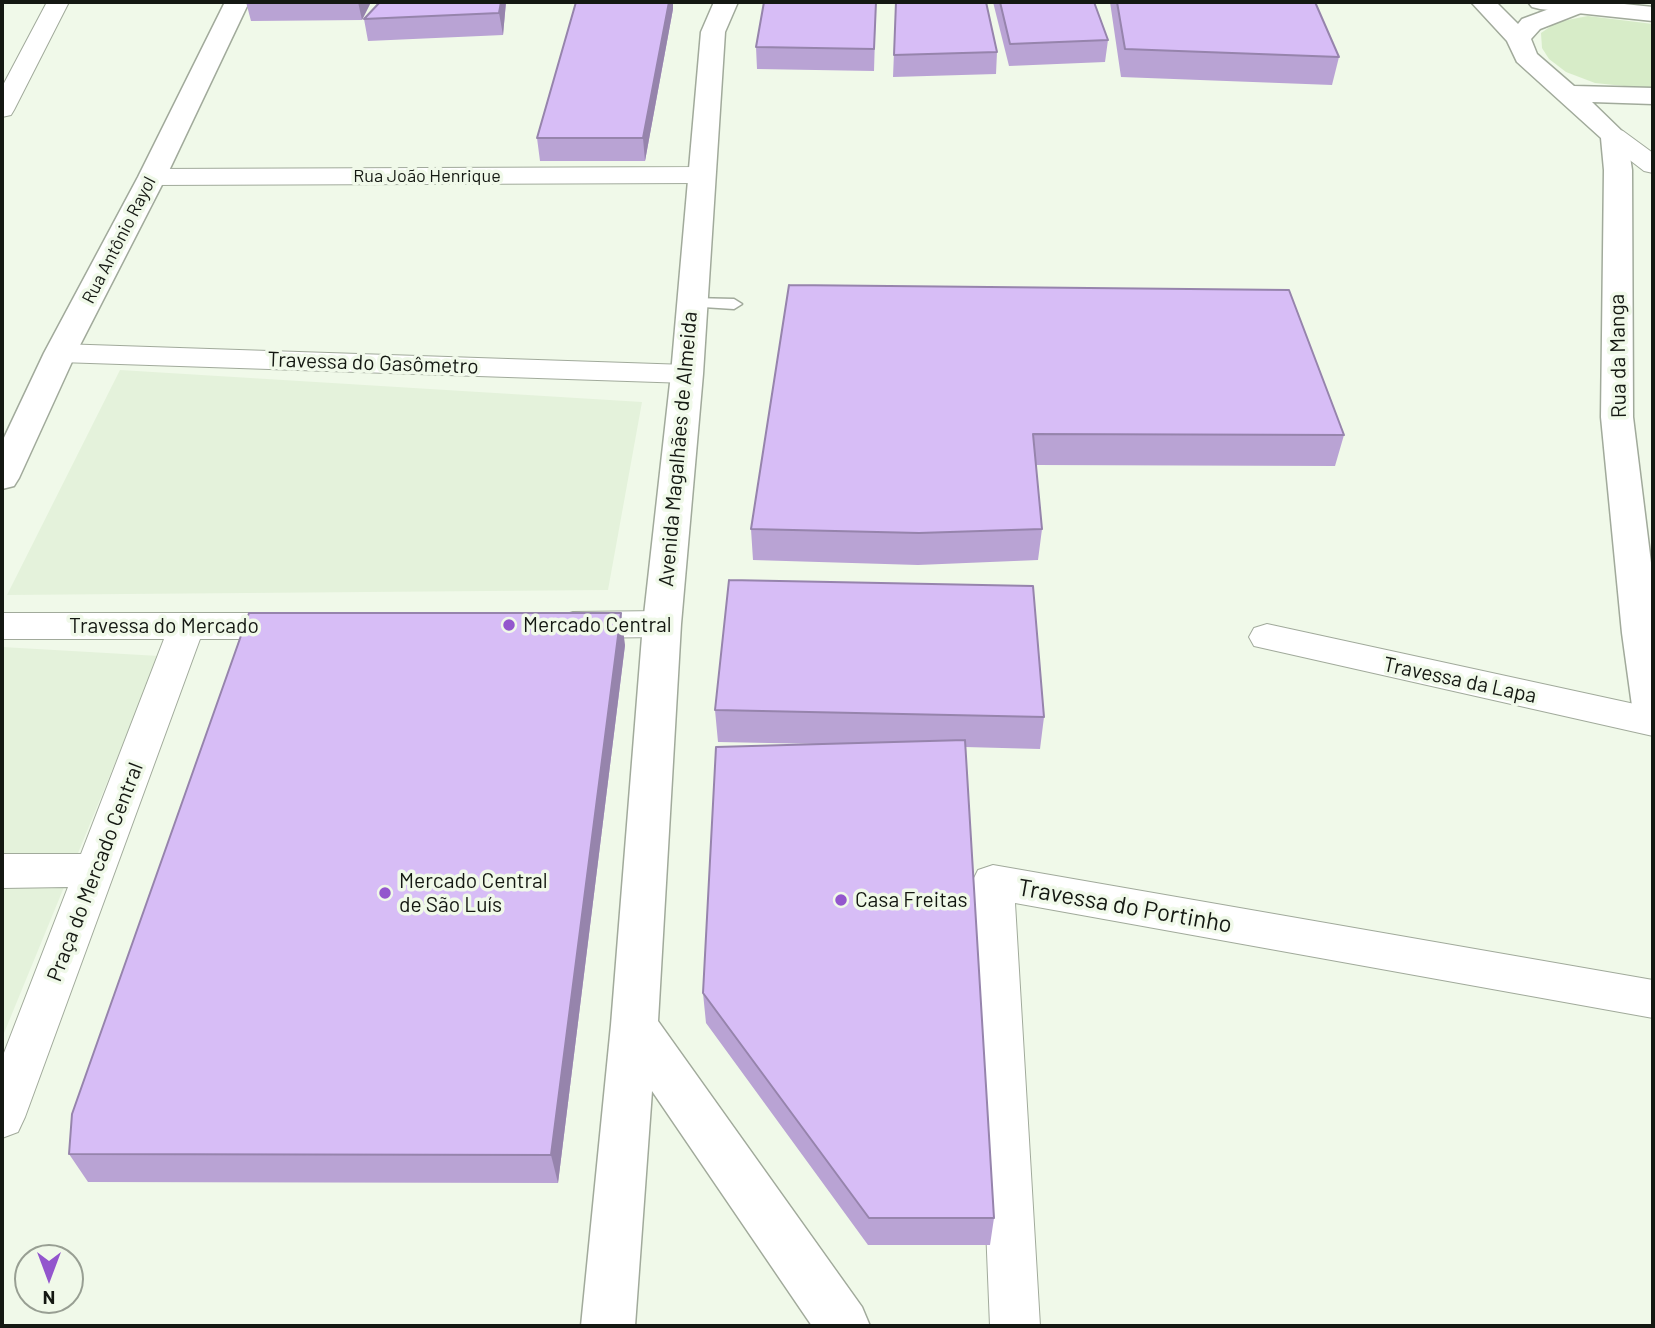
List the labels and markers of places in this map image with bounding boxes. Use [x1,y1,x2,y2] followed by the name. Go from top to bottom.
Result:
[523,612,672,638] place label: Mercado Central
[501,617,517,633] marker: Mercado Central
[399,868,548,918] place label: Mercado Central de São Luís
[377,885,393,901] marker: Mercado Central de São Luís
[855,887,968,913] place label: Casa Freitas
[833,892,849,908] marker: Casa Freitas

